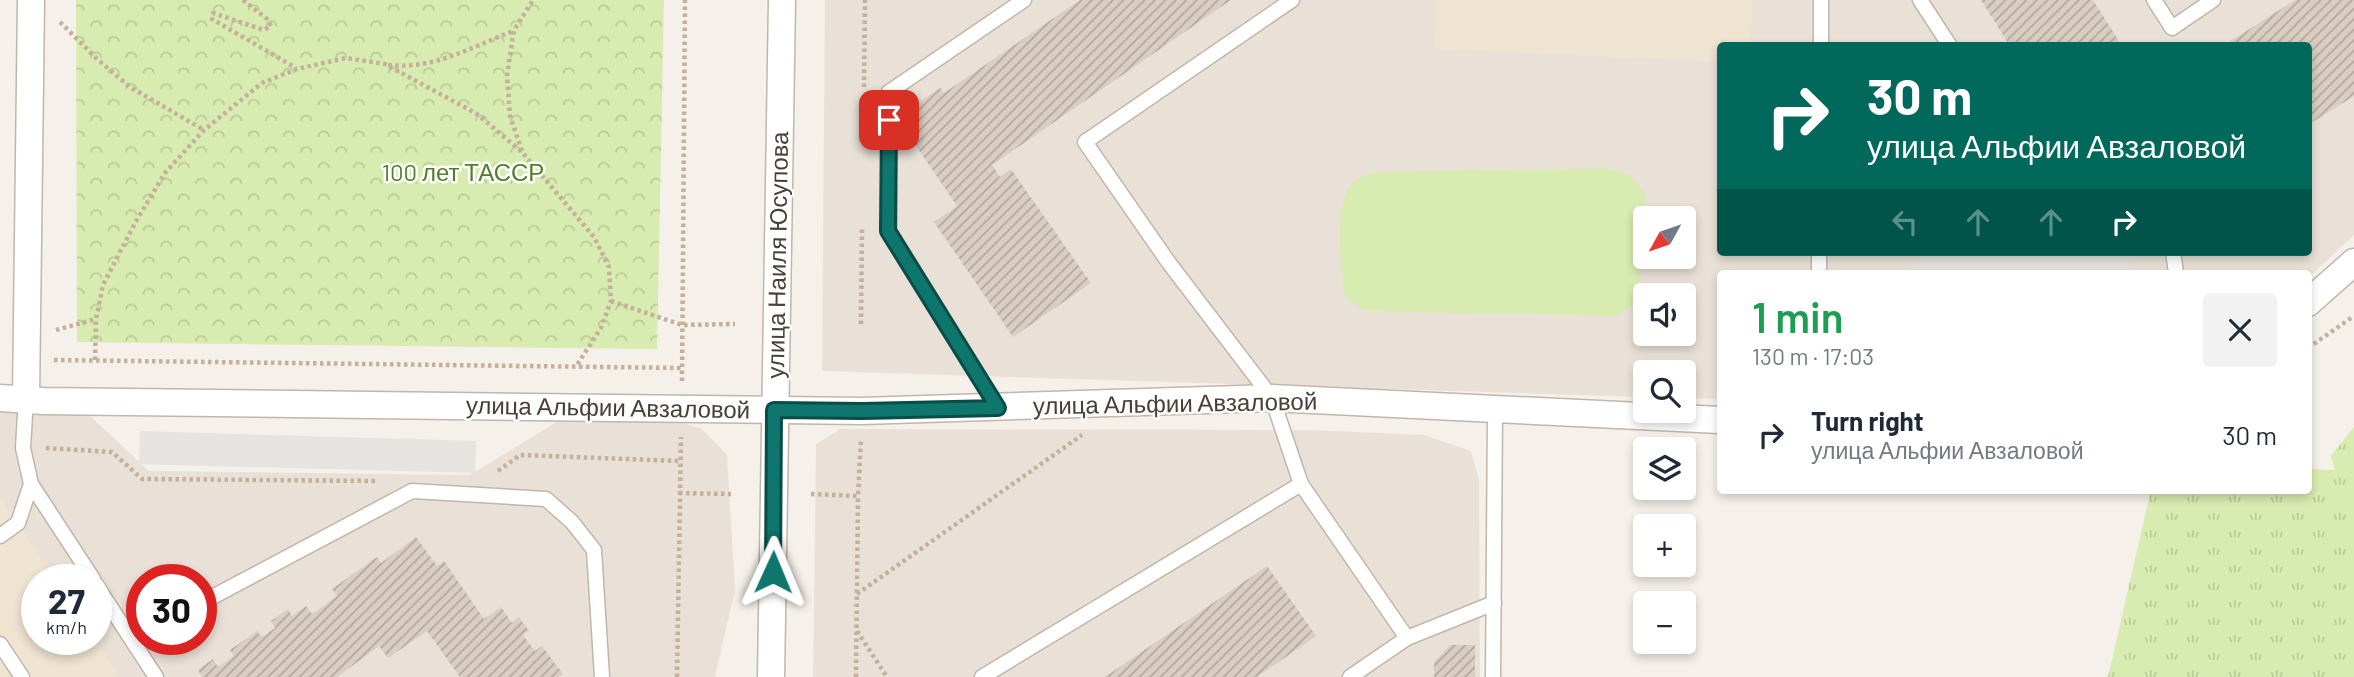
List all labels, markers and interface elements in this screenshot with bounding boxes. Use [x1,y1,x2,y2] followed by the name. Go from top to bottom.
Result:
[1867,66,1972,125] text: 30 m
[1752,70,1843,161] icon: right
[859,90,919,150] pin
[870,101,908,139] icon: arrive
[1867,126,2246,164] text: улица Альфии Авзаловой
[760,131,793,379] street label: улица Наиля Юсупова
[382,157,544,186] park label: 100 лет ТАССР
[1886,203,1924,241] icon: left
[1959,203,1997,241] icon: ahead
[2032,203,2070,241] icon: ahead
[2105,203,2143,241] icon: right
[1633,206,1696,270] north arrow
[1633,206,1696,654] map controls
[1633,283,1696,346] button: sound
[1752,291,1844,341] text: 1 min
[2203,293,2277,367] button: close
[1752,342,1874,370] text: 130 m · 17:03
[1633,360,1696,423] button: search
[1033,386,1317,419] street label: улица Альфии Авзаловой
[466,390,750,423] street label: улица Альфии Авзаловой
[1811,405,1924,436] text: Turn right
[1752,416,1790,454] icon: right
[2222,419,2277,450] text: 30 m
[1811,436,2084,464] text: улица Альфии Авзаловой
[1633,437,1696,500] button: layers
[1633,514,1696,577] button: +
[736,535,810,609] position arrow
[126,564,217,655] speed limit sign: 30
[48,579,85,621] text: 27
[1633,591,1696,654] button: −
[46,616,87,638] text: km/h

